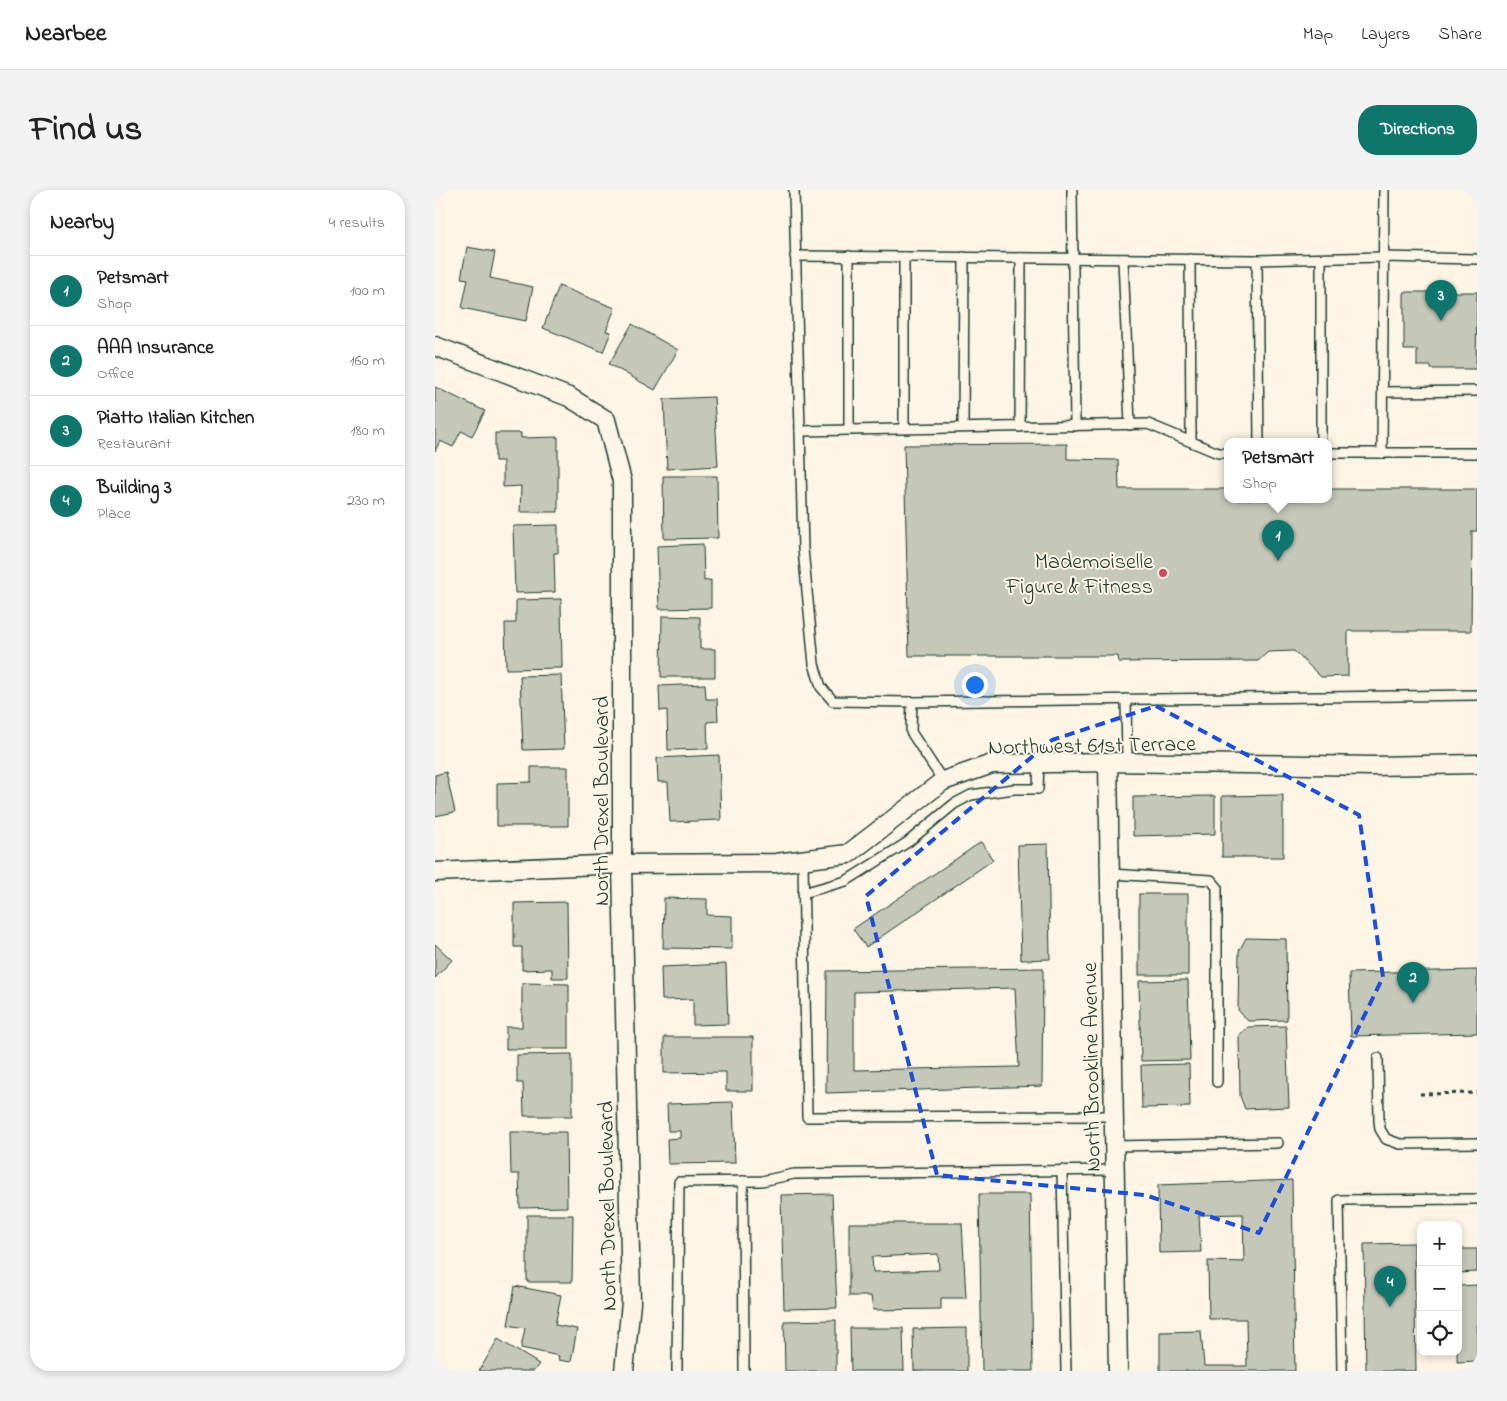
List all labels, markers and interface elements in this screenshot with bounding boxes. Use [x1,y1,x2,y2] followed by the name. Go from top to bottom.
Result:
[25,17,107,52] text: Nearbee
[1303,22,1333,48] text: Map
[1361,22,1411,48] text: Layers
[1439,22,1482,48] text: Share
[30,105,142,156] text: Find us
[1358,105,1477,155] button: Directions
[50,208,114,238] text: Nearby
[329,211,385,235] text: 4 results
[97,265,169,292] text: Petsmart
[63,279,69,303] text: 1
[350,279,385,303] text: 100 m
[1425,280,1457,321] pin: 3
[97,292,132,316] text: Shop
[97,335,214,362] text: AAA Insurance
[62,349,70,373] text: 2
[350,349,385,373] text: 160 m
[97,362,134,386] text: Office
[97,405,254,432] text: Piatto Italian Kitchen
[63,419,69,443] text: 3
[351,419,385,443] text: 180 m
[97,432,171,456] text: Restaurant
[1224,438,1332,503] popup
[1242,445,1314,472] text: Petsmart
[1242,472,1277,496] text: Shop
[97,475,172,502] text: Building 3
[63,489,69,513] text: 4
[347,489,385,513] text: 230 m
[97,502,131,526] text: Place
[1262,520,1294,561] pin: 1
[1005,547,1153,605] place label: Mademoiselle Figure & Fitness
[1157,567,1169,579] marker: Mademoiselle Figure & Fitness
[962,672,988,698] your location
[587,696,619,906] street label: North Drexel Boulevard
[988,729,1196,765] street label: Northwest 61st Terrace
[1075,962,1111,1172] street label: North Brookline Avenue
[1397,962,1429,1003] pin: 2
[591,1101,627,1311] street label: North Drexel Boulevard
[1417,1221,1462,1356] map controls
[1417,1221,1462,1266] button: +
[1374,1266,1406,1307] pin: 4
[1417,1266,1462,1311] button: −
[1417,1311,1462,1356] button: locate

